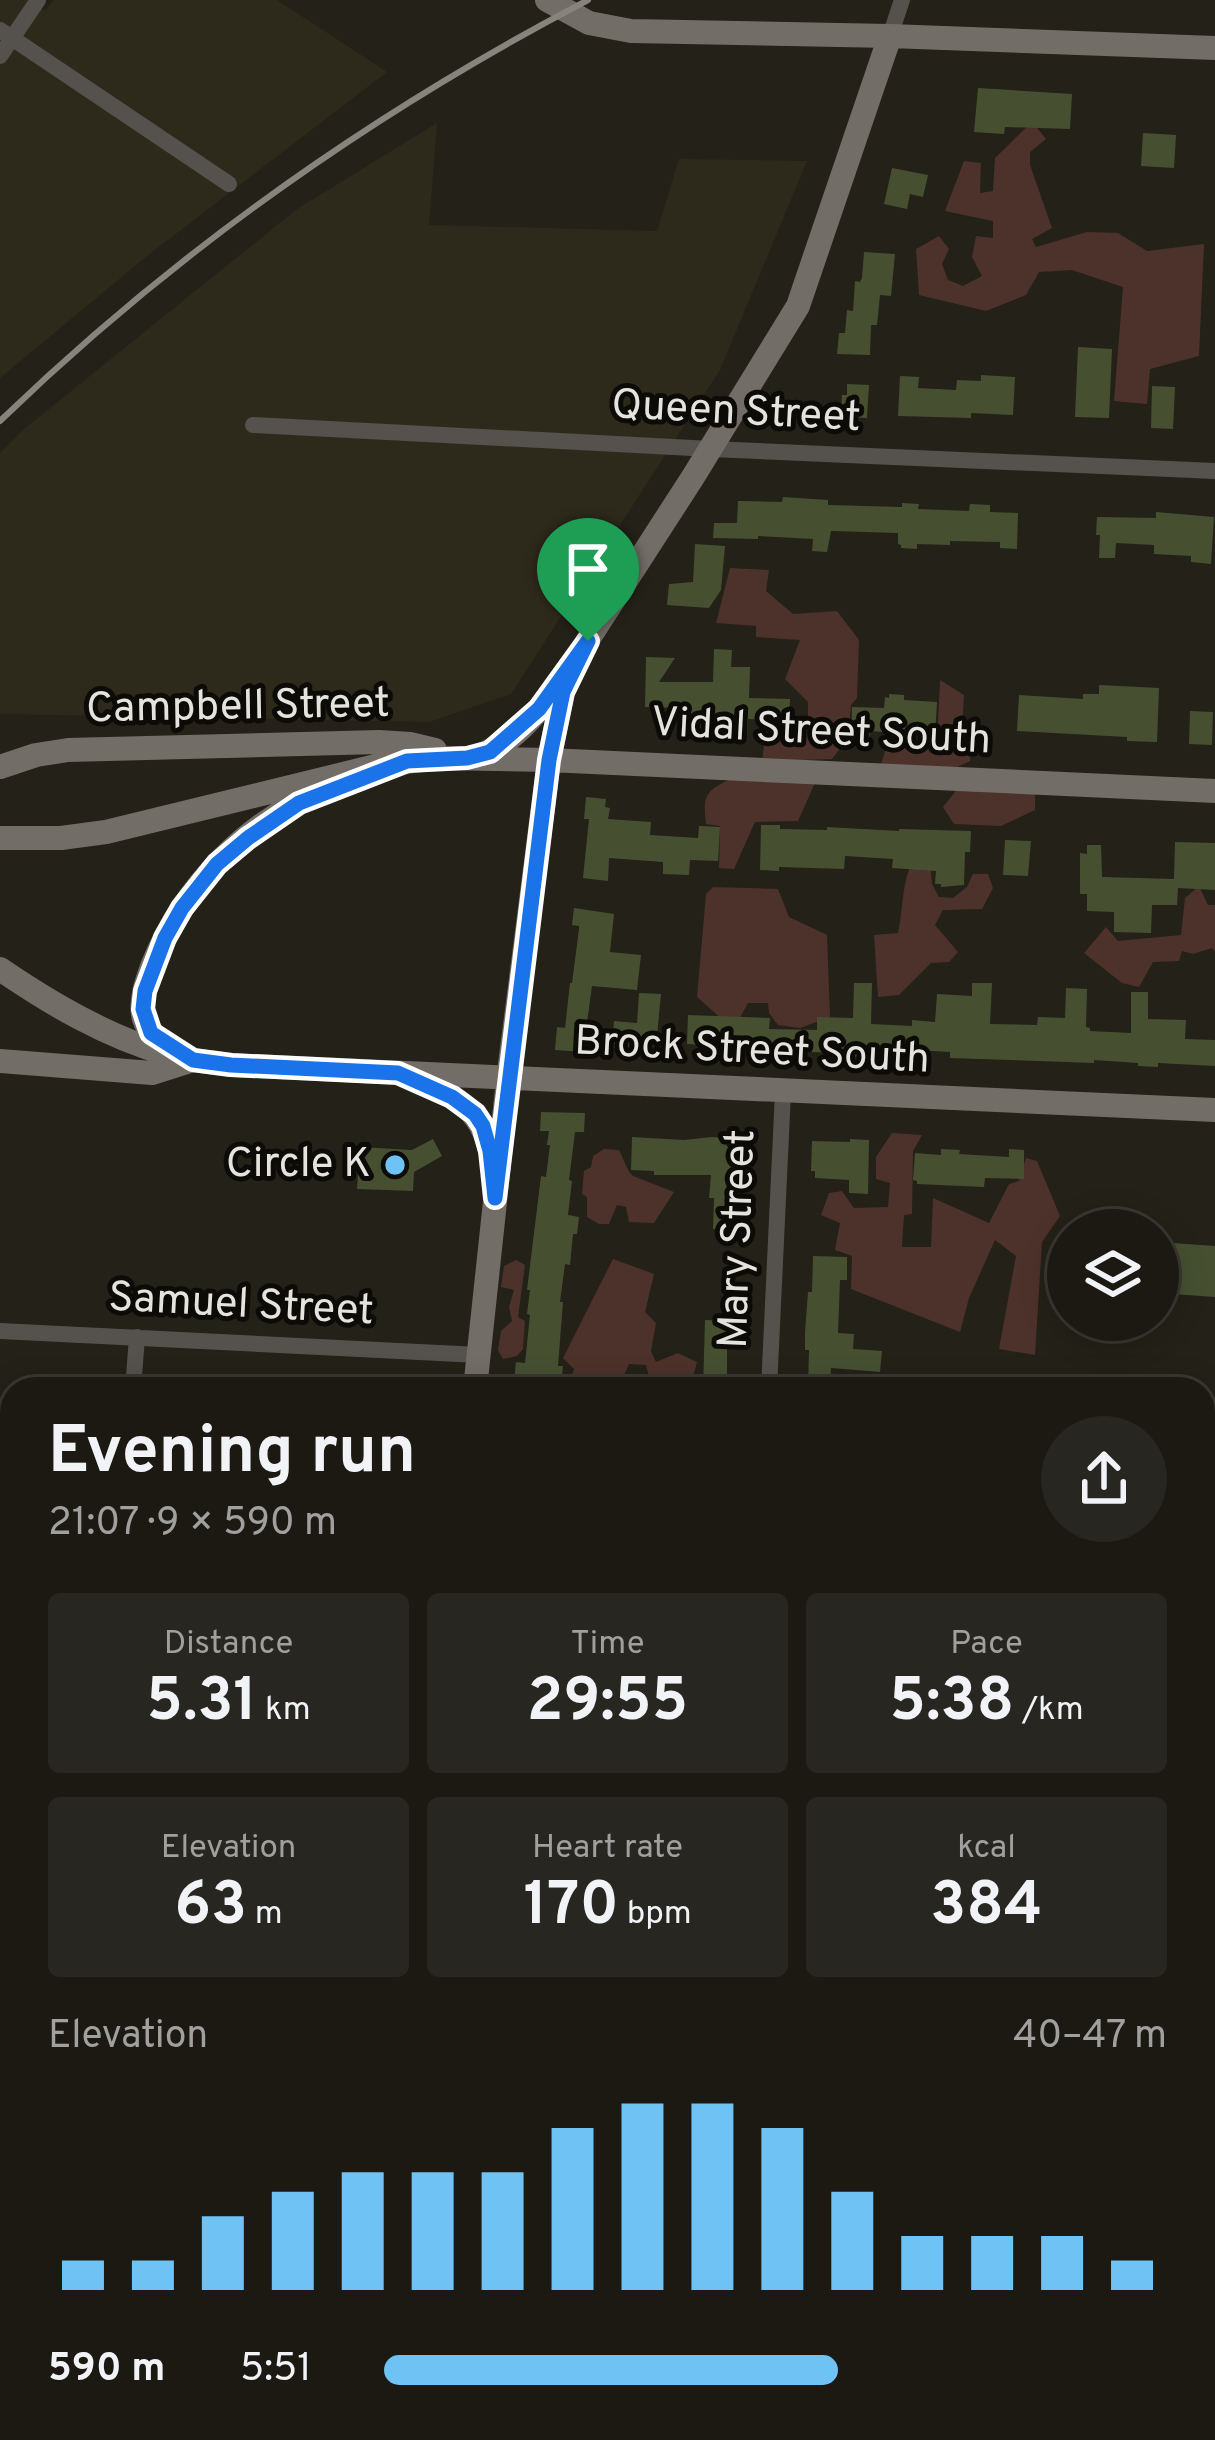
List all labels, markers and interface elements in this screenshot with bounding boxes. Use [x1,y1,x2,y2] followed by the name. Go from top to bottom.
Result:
[610,380,862,446] street label: Queen Street
[537,518,639,641] pin
[555,536,621,602] icon: arrive
[86,679,390,737] street label: Campbell Street
[650,698,992,768] street label: Vidal Street South
[573,1016,931,1088] street label: Brock Street South
[709,1128,769,1350] street label: Mary Street
[226,1139,371,1192] place label: Circle K
[382,1152,408,1178] marker: Circle K
[1047,1209,1179,1341] map controls
[1047,1209,1179,1341] button: layers
[107,1273,375,1339] street label: Samuel Street
[48,1413,416,1496] text: Evening run
[1041,1416,1167,1542] button: share
[48,1500,337,1549] text: 21:07 · 9 × 590 m
[164,1624,293,1666] text: Distance
[571,1624,644,1666] text: Time
[950,1624,1023,1666] text: Pace
[146,1666,257,1742] text: 5.31
[527,1666,688,1742] text: 29:55
[889,1666,1014,1742] text: 5:38
[257,1690,311,1732] text: km
[1014,1690,1084,1732] text: /km
[161,1828,296,1870] text: Elevation
[532,1828,683,1870] text: Heart rate
[957,1828,1016,1870] text: kcal
[174,1870,247,1946] text: 63
[523,1870,619,1946] text: 170
[930,1870,1043,1946] text: 384
[247,1894,283,1936] text: m
[619,1894,692,1936] text: bpm
[48,2013,208,2062] text: Elevation
[1013,2013,1167,2062] text: 40–47 m
[48,2346,166,2395] text: 590 m
[240,2346,312,2395] text: 5:51

